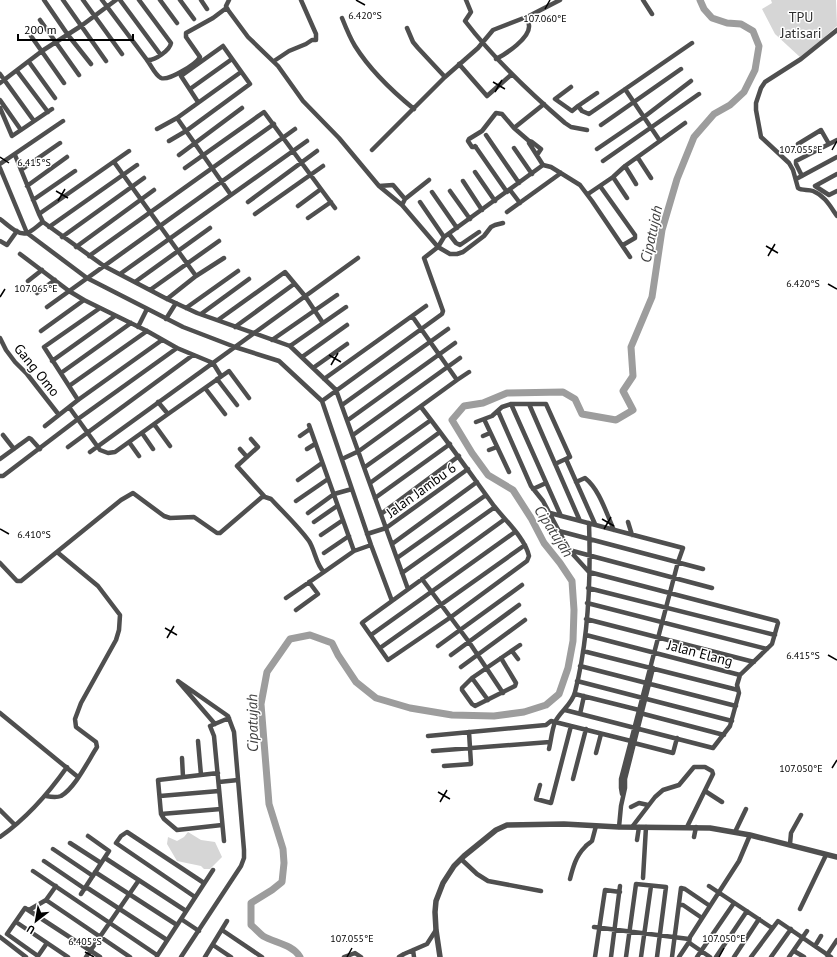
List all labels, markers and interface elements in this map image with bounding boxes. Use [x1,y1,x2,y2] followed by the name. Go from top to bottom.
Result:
[780,8,821,42] park label: TPU Jatisari
[348,9,382,22] text: 6.420°S
[523,12,567,25] text: 107.060°E
[18,16,133,42] scale bar
[24,22,57,37] text: 200 m
[779,143,823,156] text: 107.055°E
[17,156,51,169] text: 6.415°S
[636,204,666,264] water label: Cipatujah
[786,277,820,290] text: 6.420°S
[14,282,58,295] text: 107.065°E
[10,340,64,400] street label: Gang Omo
[382,459,460,522] street label: Jalan Jambu 6
[530,502,578,561] water label: Cipatujah
[17,528,51,541] text: 6.410°S
[664,635,735,670] street label: Jalan Elang
[786,649,820,662] text: 6.415°S
[242,694,262,752] water label: Cipatujah
[779,762,823,775] text: 107.050°E
[16,901,56,941] north arrow
[24,922,37,937] text: U
[330,932,374,945] text: 107.055°E
[702,932,746,945] text: 107.050°E
[68,935,102,948] text: 6.405°S

